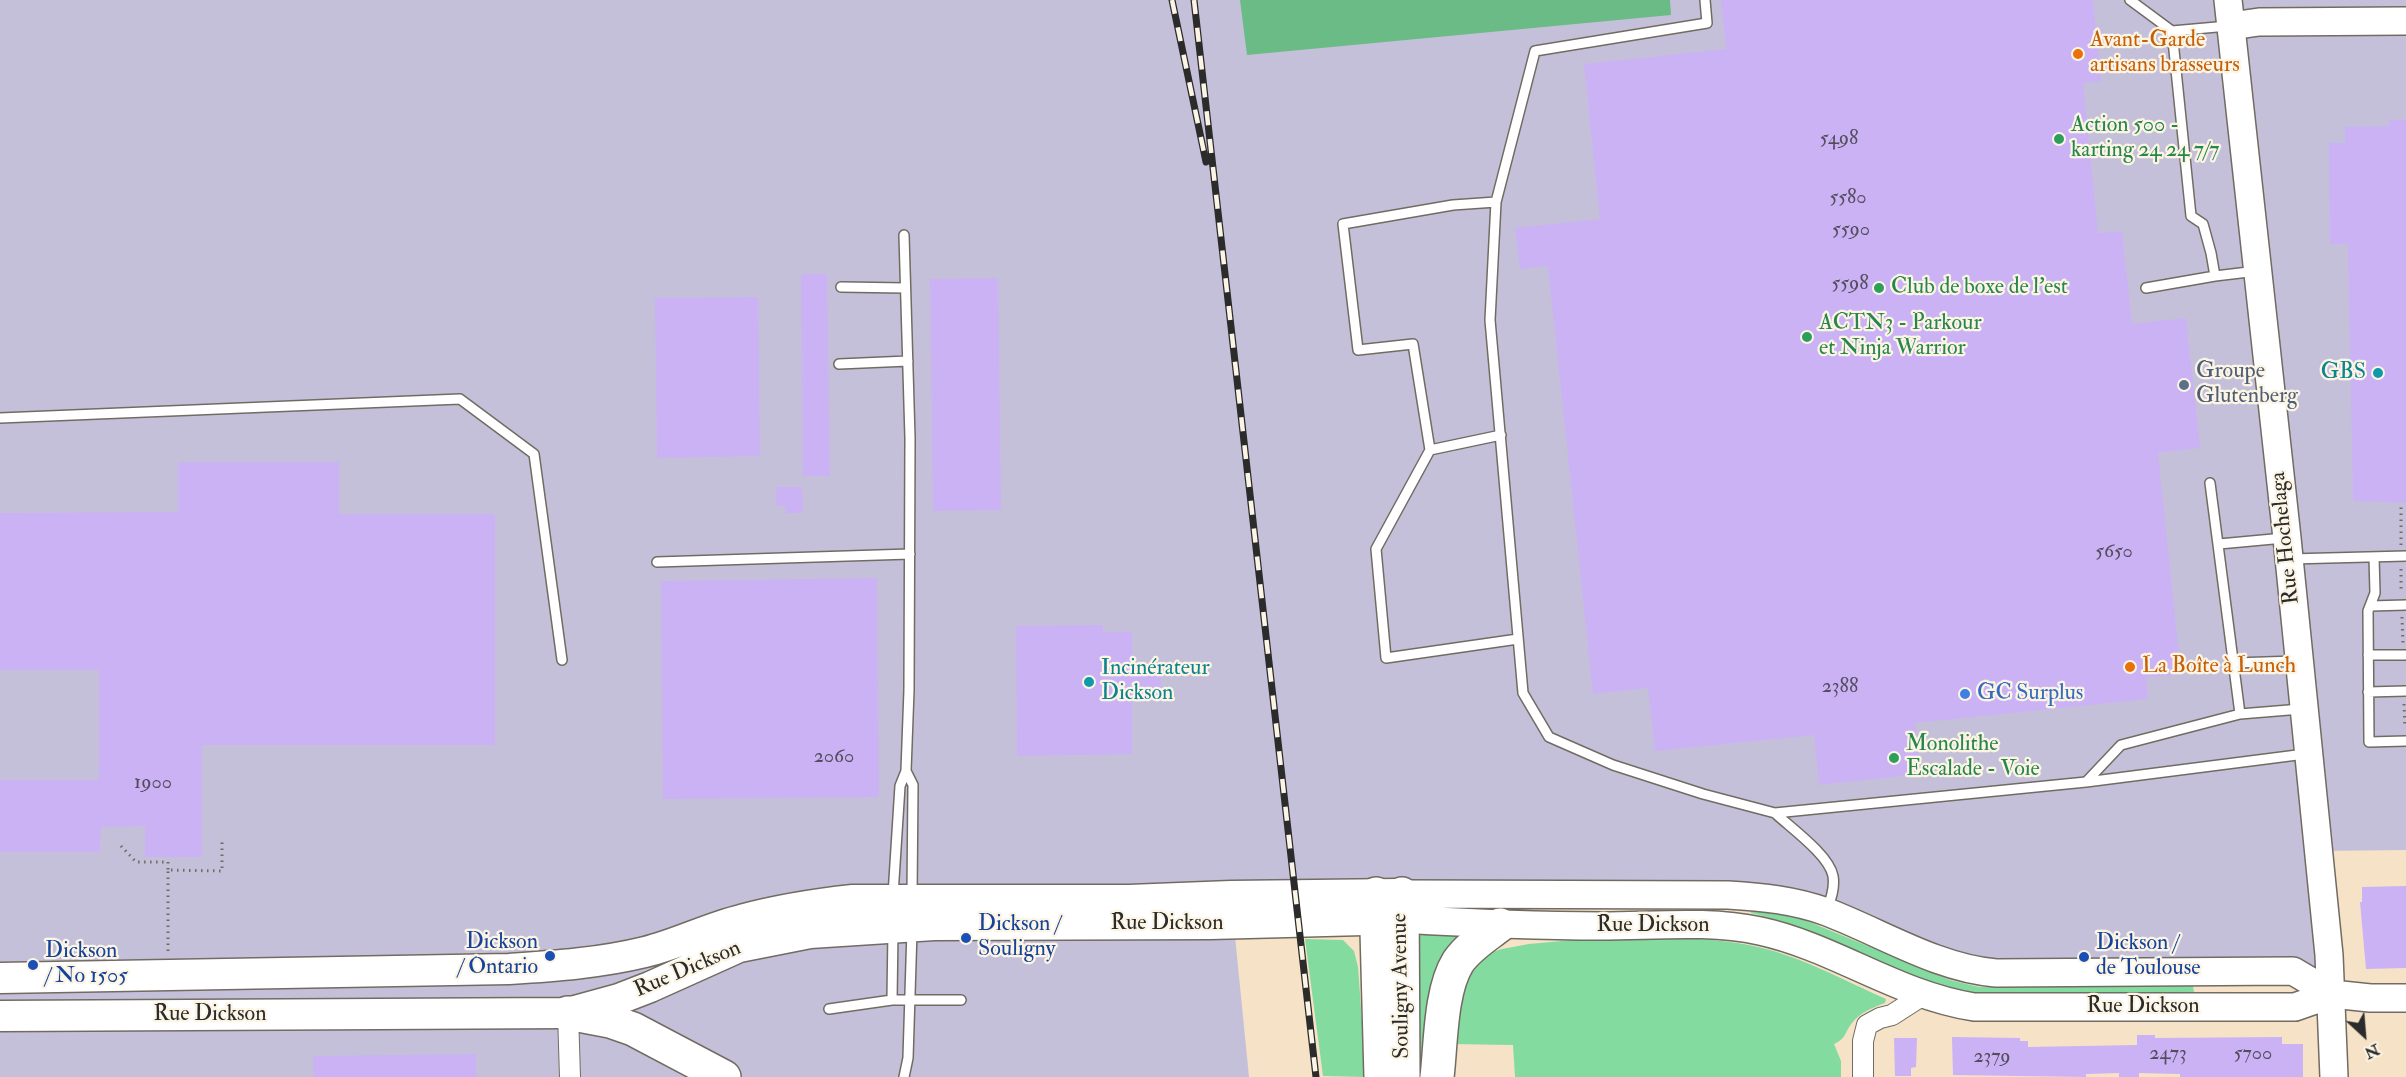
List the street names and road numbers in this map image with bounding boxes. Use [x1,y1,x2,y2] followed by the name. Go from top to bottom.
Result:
[2266,470,2306,606] street label: Rue Hochelaga
[1110,911,1224,937] street label: Rue Dickson
[1388,913,1416,1059] street label: Souligny Avenue
[1596,913,1710,939] street label: Rue Dickson
[631,936,745,1004] street label: Rue Dickson
[2086,994,2200,1020] street label: Rue Dickson
[153,1002,267,1028] street label: Rue Dickson

